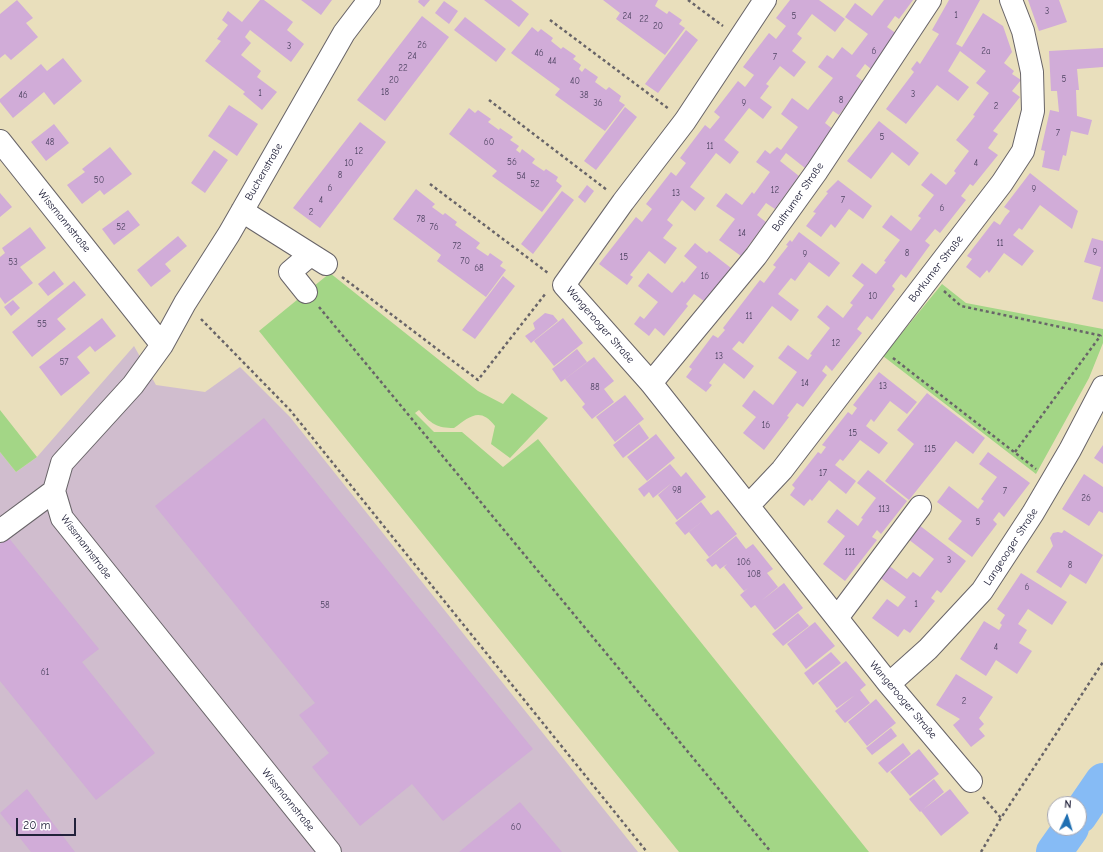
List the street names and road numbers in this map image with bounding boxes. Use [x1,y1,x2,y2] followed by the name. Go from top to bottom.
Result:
[242,141,286,203] street label: Buchenstraße
[769,160,827,234] street label: Baltrumer Straße
[35,187,93,255] street label: Wissmannstraße
[906,233,966,305] street label: Borkumer Straße
[563,284,637,366] street label: Wangerooger Straße
[981,506,1041,588] street label: Langeooger Straße
[58,512,114,582] street label: Wissmannstraße
[867,658,939,742] street label: Wangerooger Straße
[259,766,317,834] street label: Wissmannstraße

